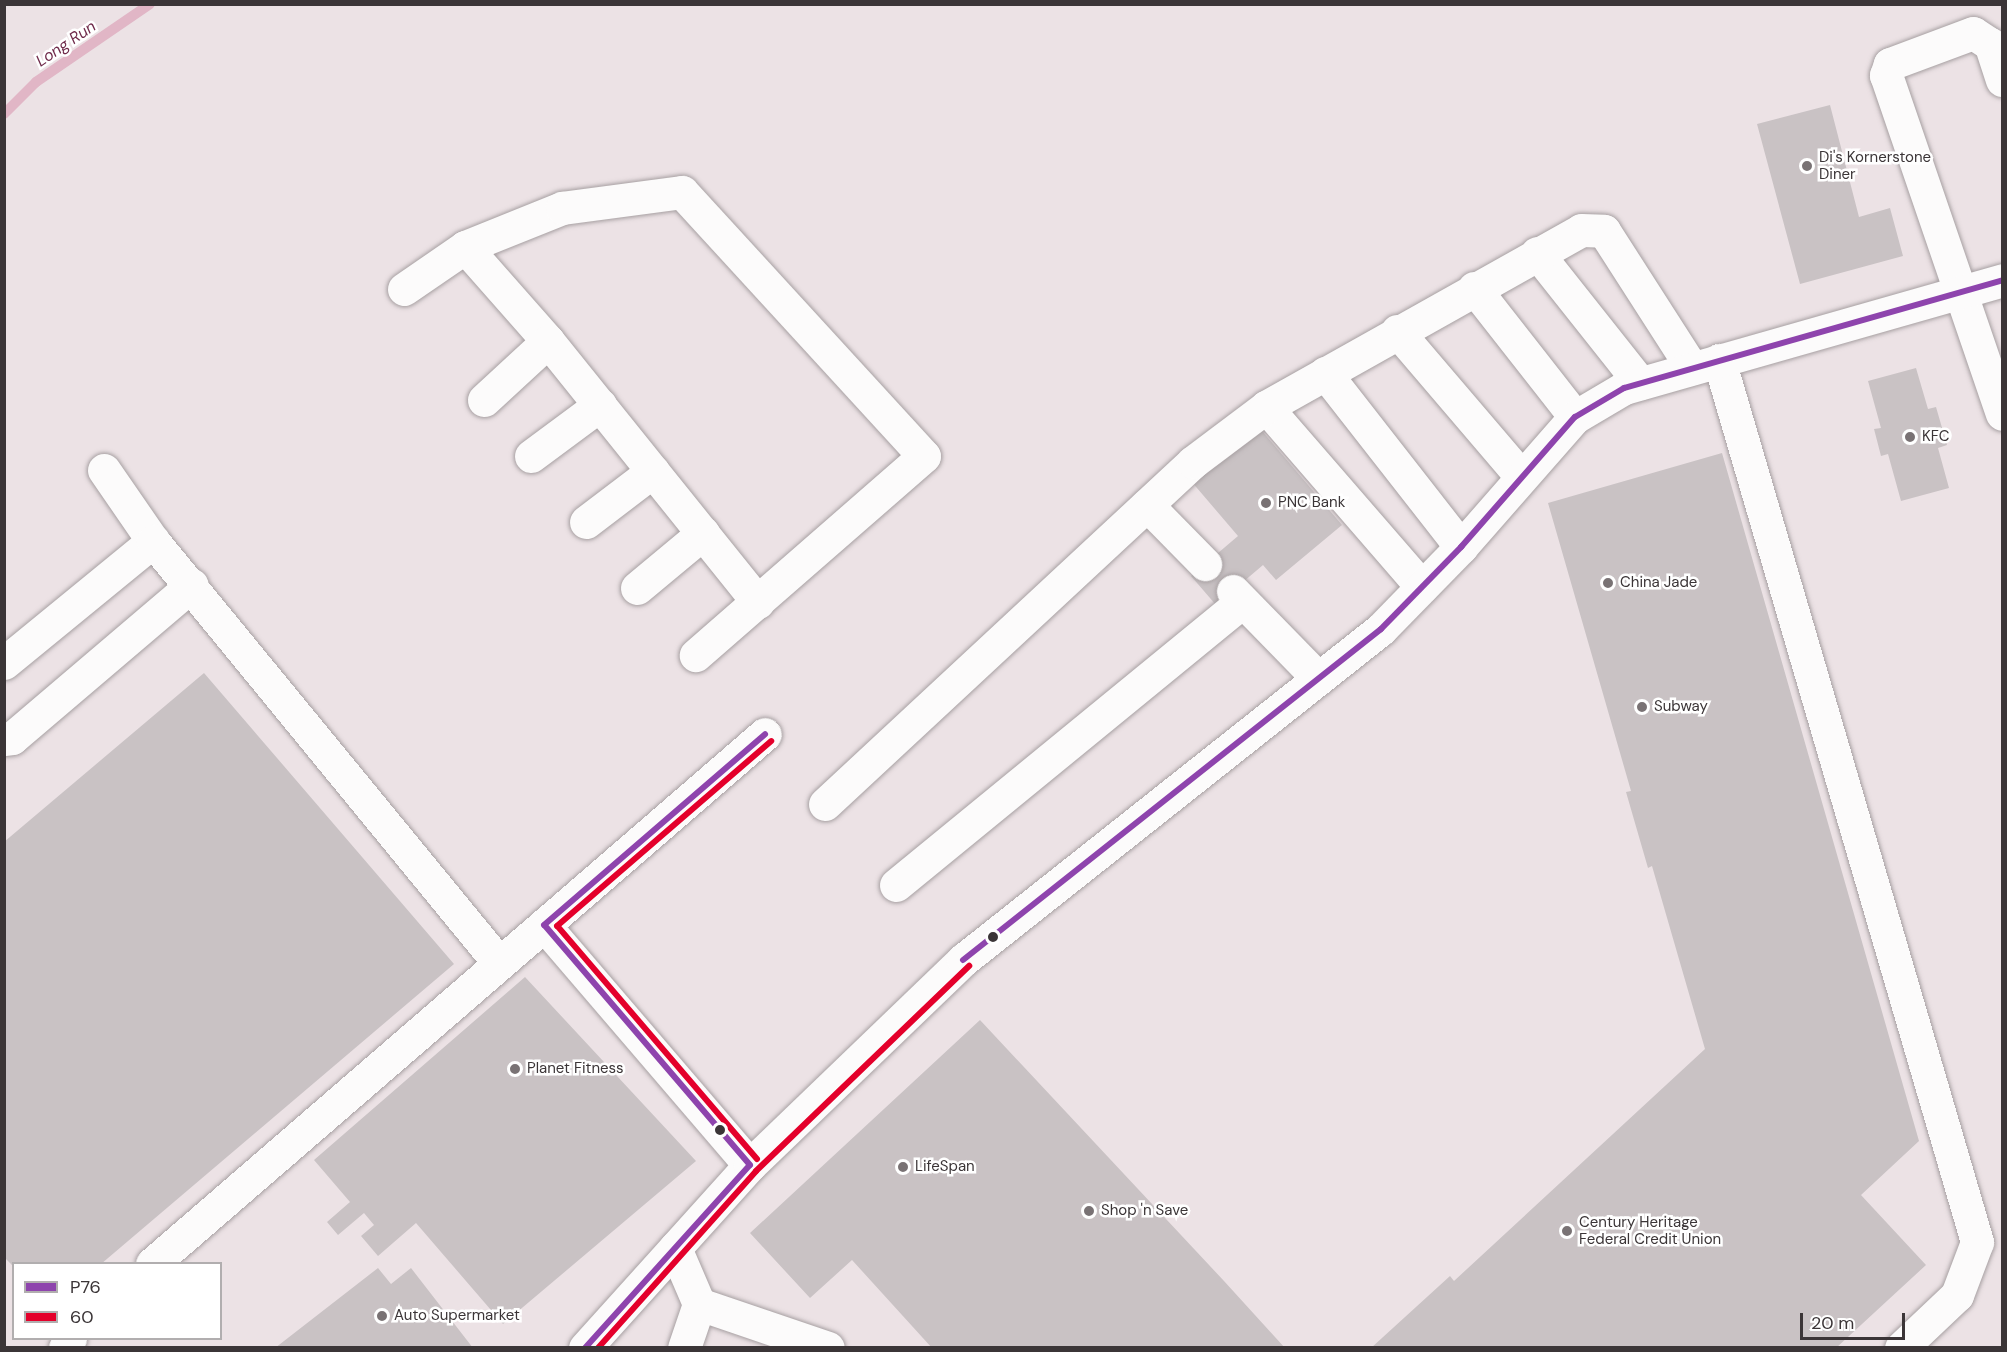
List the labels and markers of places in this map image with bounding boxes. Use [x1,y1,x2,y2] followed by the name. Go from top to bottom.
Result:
[1819,148,1931,183] place label: Di's Kornerstone Diner
[1800,159,1814,173] marker: Di's Kornerstone Diner
[1922,428,1950,446] place label: KFC
[1903,430,1917,444] marker: KFC
[1278,494,1345,512] place label: PNC Bank
[1259,496,1273,510] marker: PNC Bank
[1620,574,1697,592] place label: China Jade
[1601,576,1615,590] marker: China Jade
[1654,698,1708,716] place label: Subway
[1635,700,1649,714] marker: Subway
[987,931,999,943] unlabelled marker
[527,1060,624,1078] place label: Planet Fitness
[508,1062,522,1076] marker: Planet Fitness
[714,1124,726,1136] unlabelled marker
[915,1158,975,1176] place label: LifeSpan
[896,1160,910,1174] marker: LifeSpan
[1101,1202,1188,1220] place label: Shop 'n Save
[1082,1204,1096,1218] marker: Shop 'n Save
[1579,1213,1721,1248] place label: Century Heritage Federal Credit Union
[1560,1224,1574,1238] marker: Century Heritage Federal Credit Union
[394,1307,520,1325] place label: Auto Supermarket
[375,1309,389,1323] marker: Auto Supermarket

